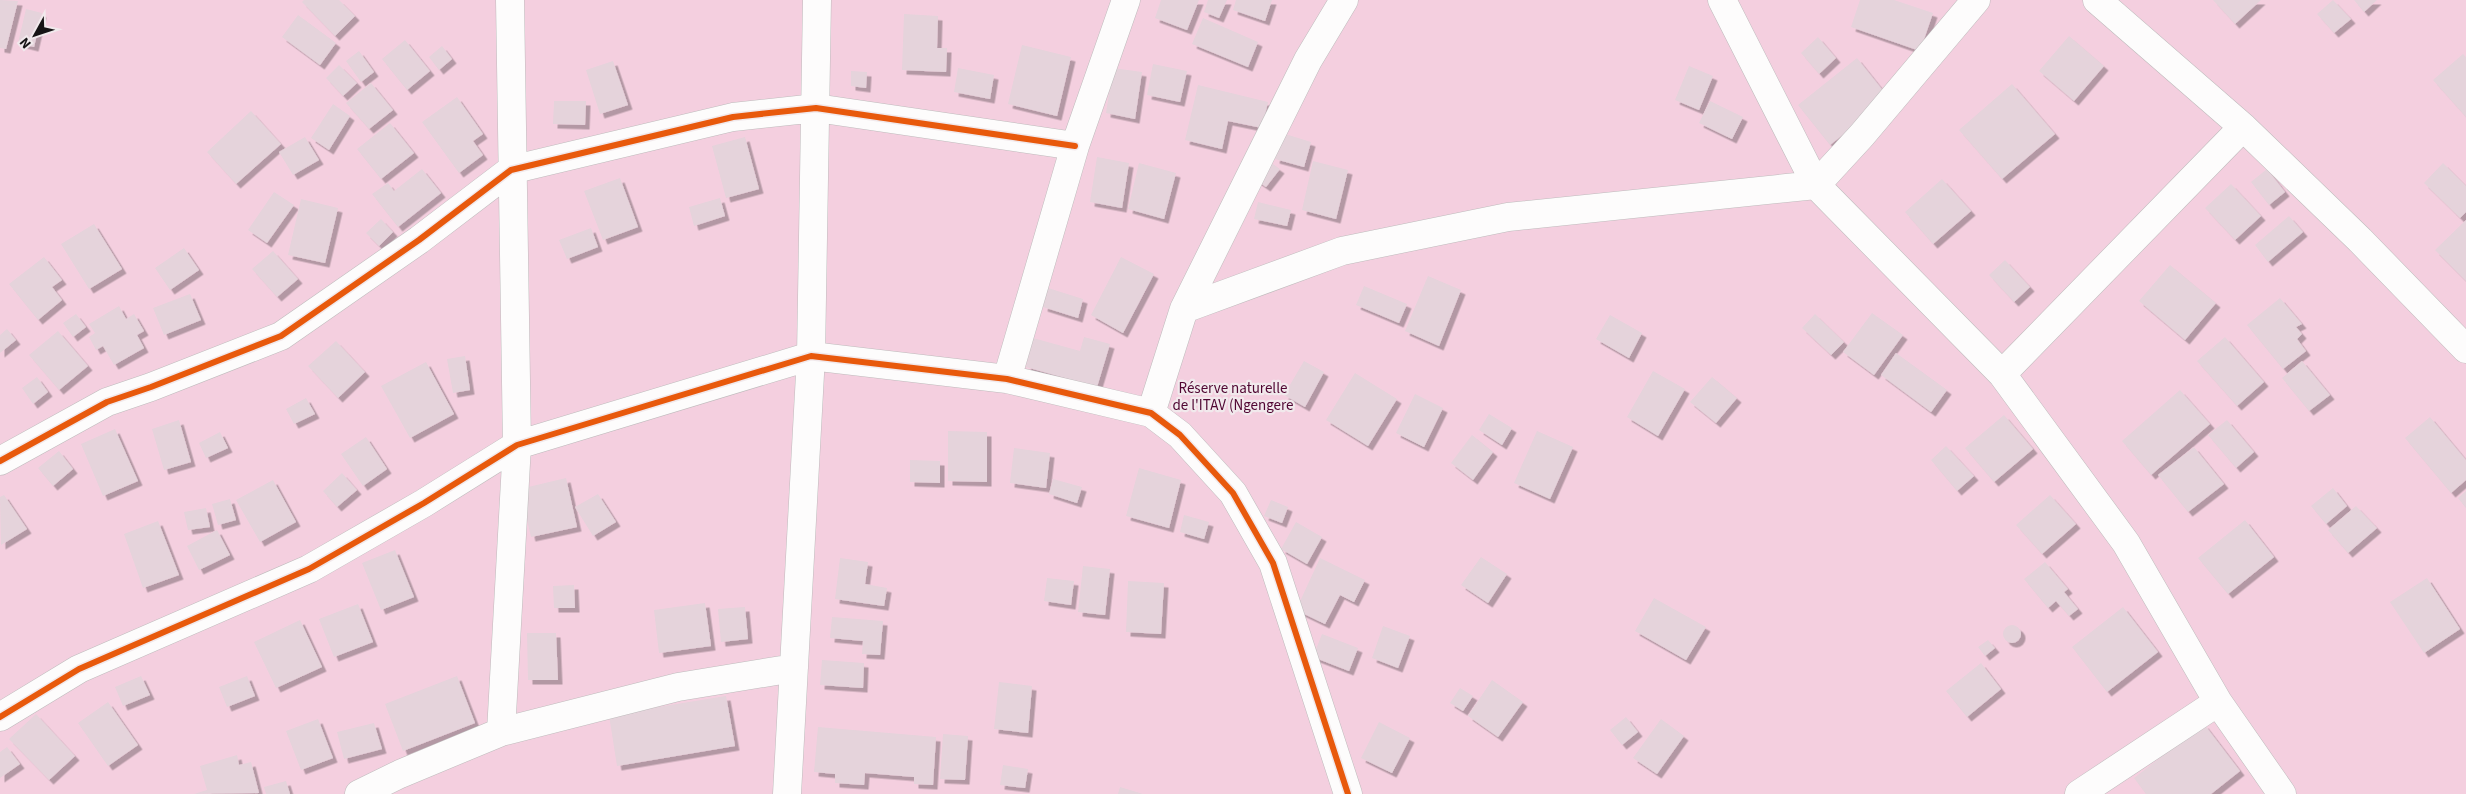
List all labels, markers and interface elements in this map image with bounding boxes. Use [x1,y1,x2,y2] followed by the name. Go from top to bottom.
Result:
[10,10,60,60] north arrow
[15,33,36,53] text: N
[1173,378,1293,416] park label: Réserve naturelle de l'ITAV (Ngengere

